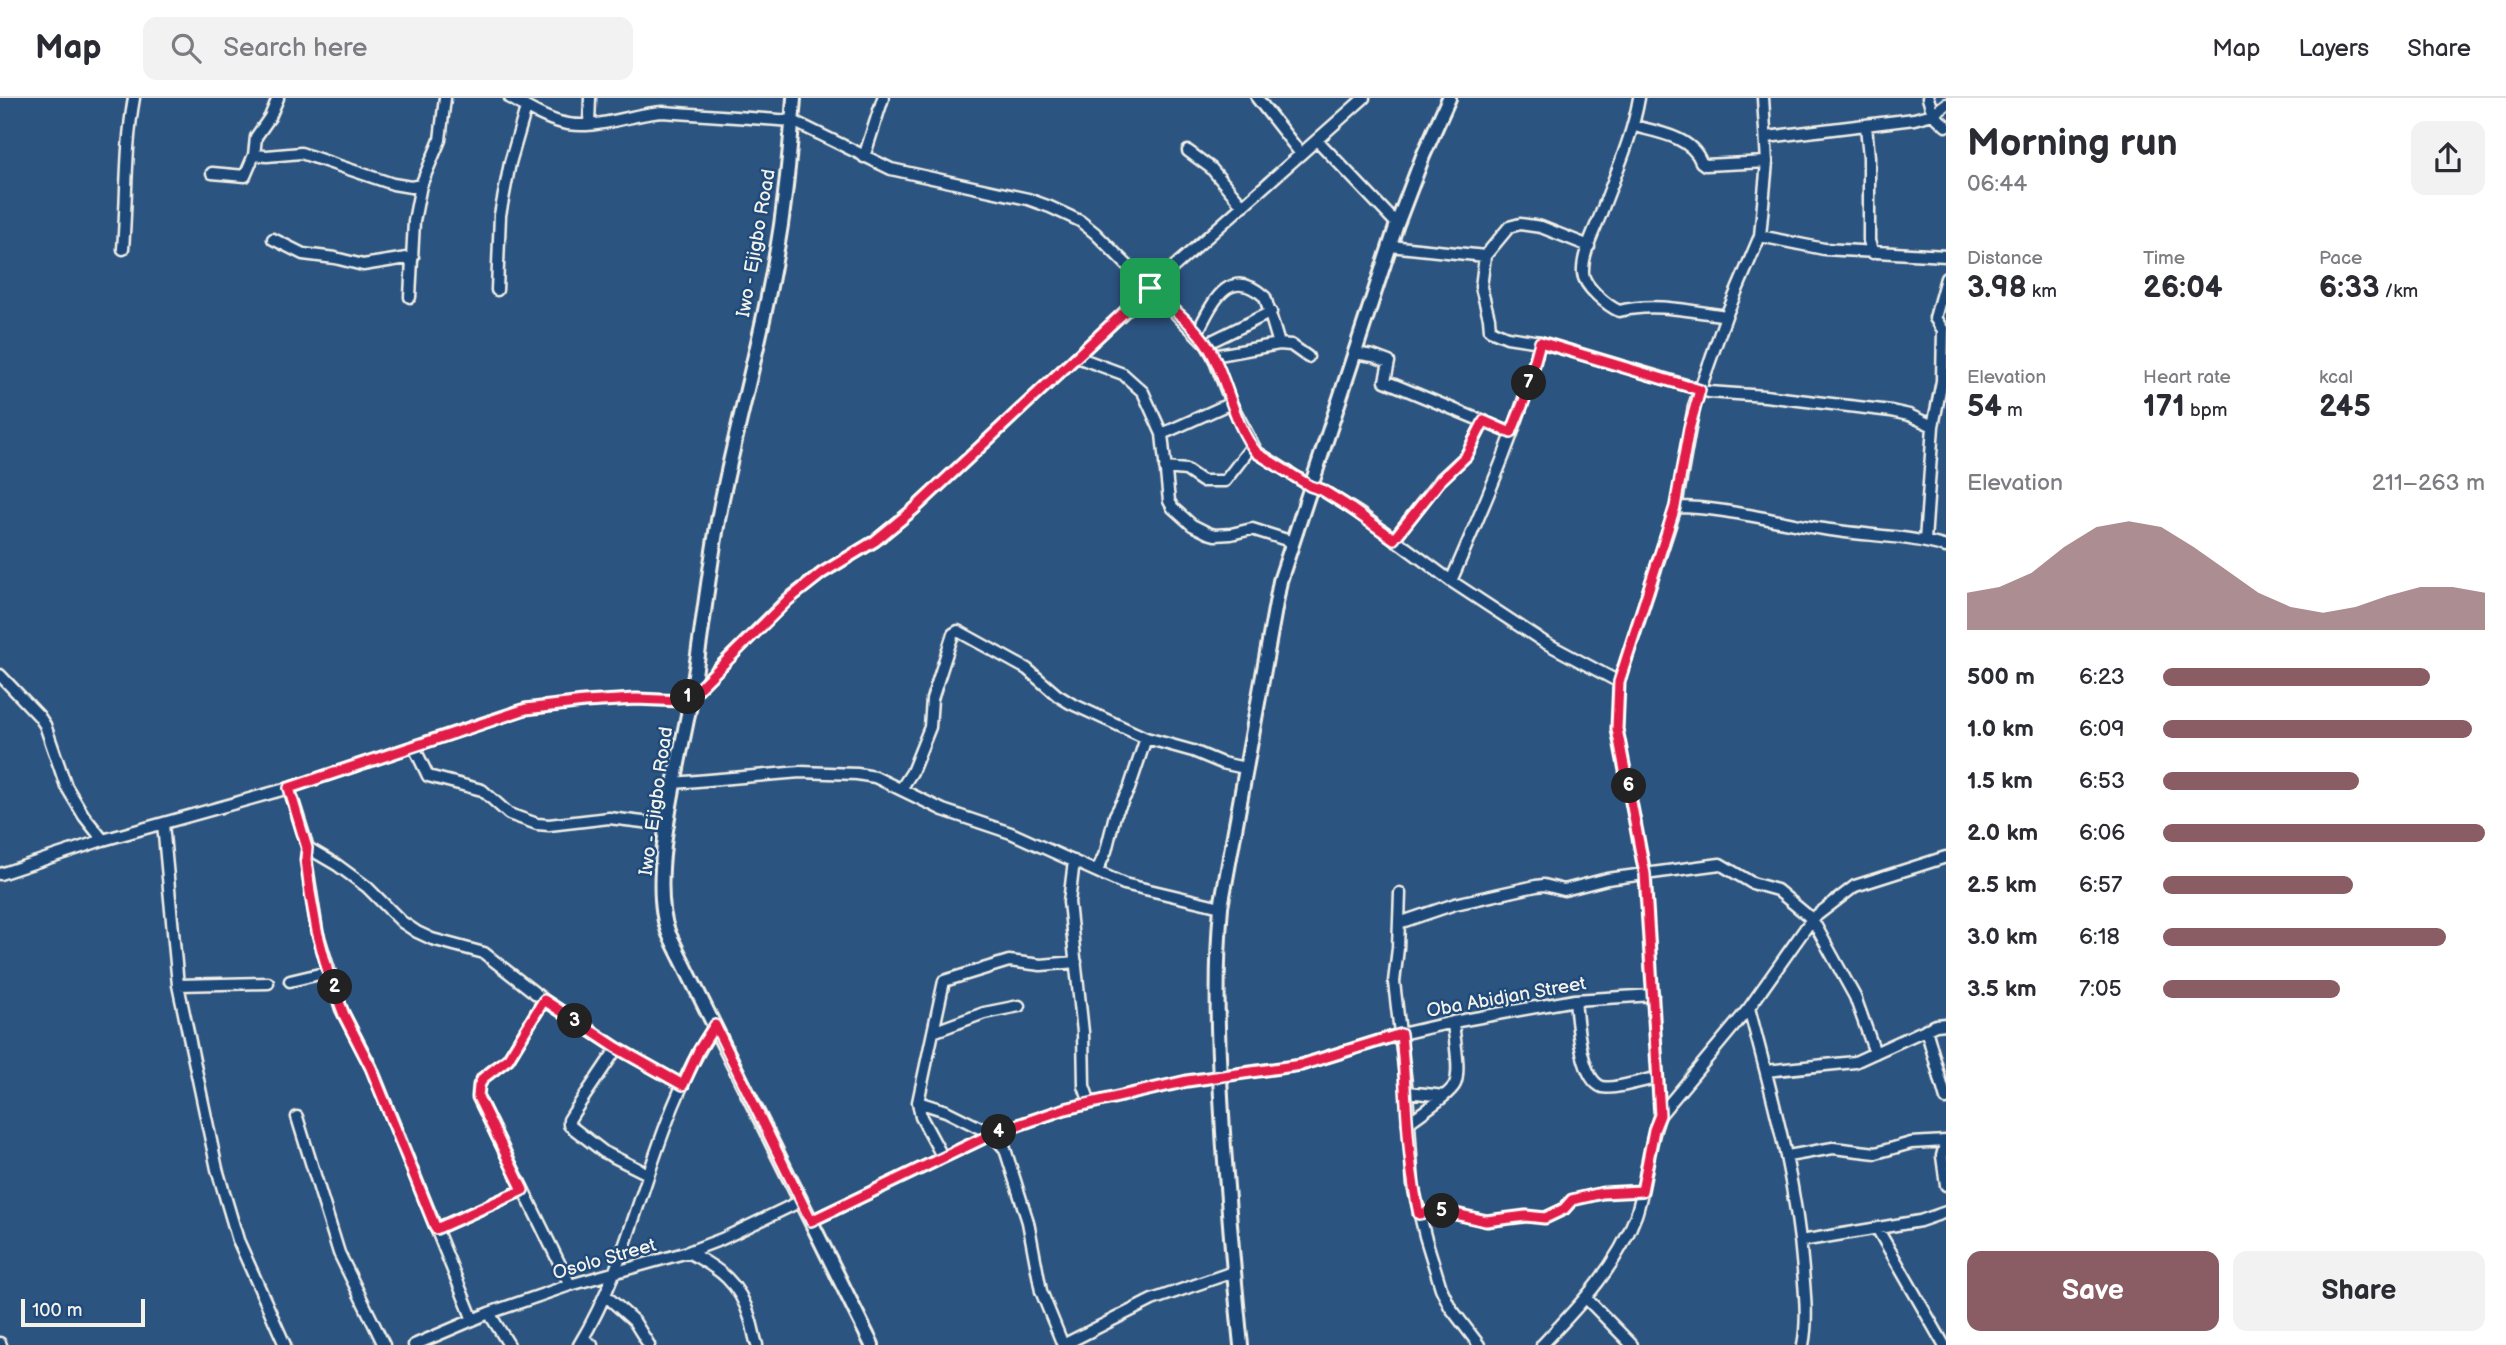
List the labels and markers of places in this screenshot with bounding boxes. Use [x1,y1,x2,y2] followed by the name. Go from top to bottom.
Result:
[1120,258,1180,318] pin
[1512,366,1546,400] pin: 7
[670,680,706,714] pin: 1
[1612,768,1646,804] pin: 6
[318,970,352,1004] pin: 2
[558,1004,592,1038] pin: 3
[982,1114,1016,1150] pin: 4
[1424,1194,1460,1228] pin: 5

